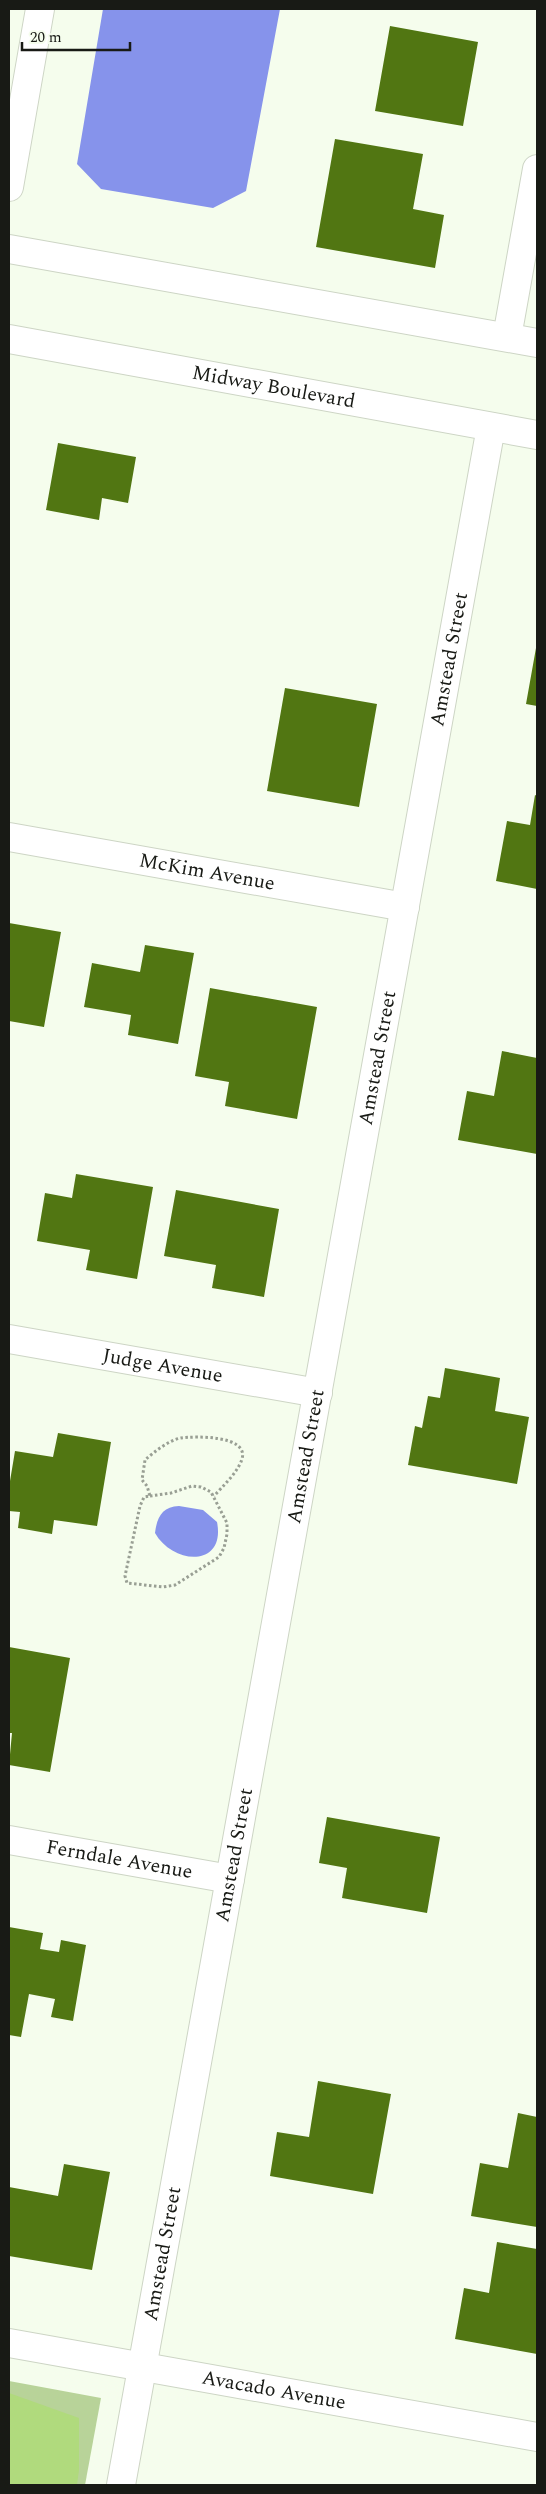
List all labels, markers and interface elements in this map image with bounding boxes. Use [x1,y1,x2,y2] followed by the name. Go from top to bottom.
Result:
[22,20,130,52] scale bar
[30,26,62,49] text: 20 m
[190,358,358,417] street label: Midway Boulevard
[422,590,476,729] street label: Amstead Street
[137,845,277,899] street label: McKim Avenue
[351,988,404,1127] street label: Amstead Street
[100,1341,225,1391] street label: Judge Avenue
[279,1387,333,1526] street label: Amstead Street
[207,1786,261,1925] street label: Amstead Street
[44,1832,195,1887] street label: Ferndale Avenue
[136,2184,189,2323] street label: Amstead Street
[199,2363,348,2418] street label: Avacado Avenue

